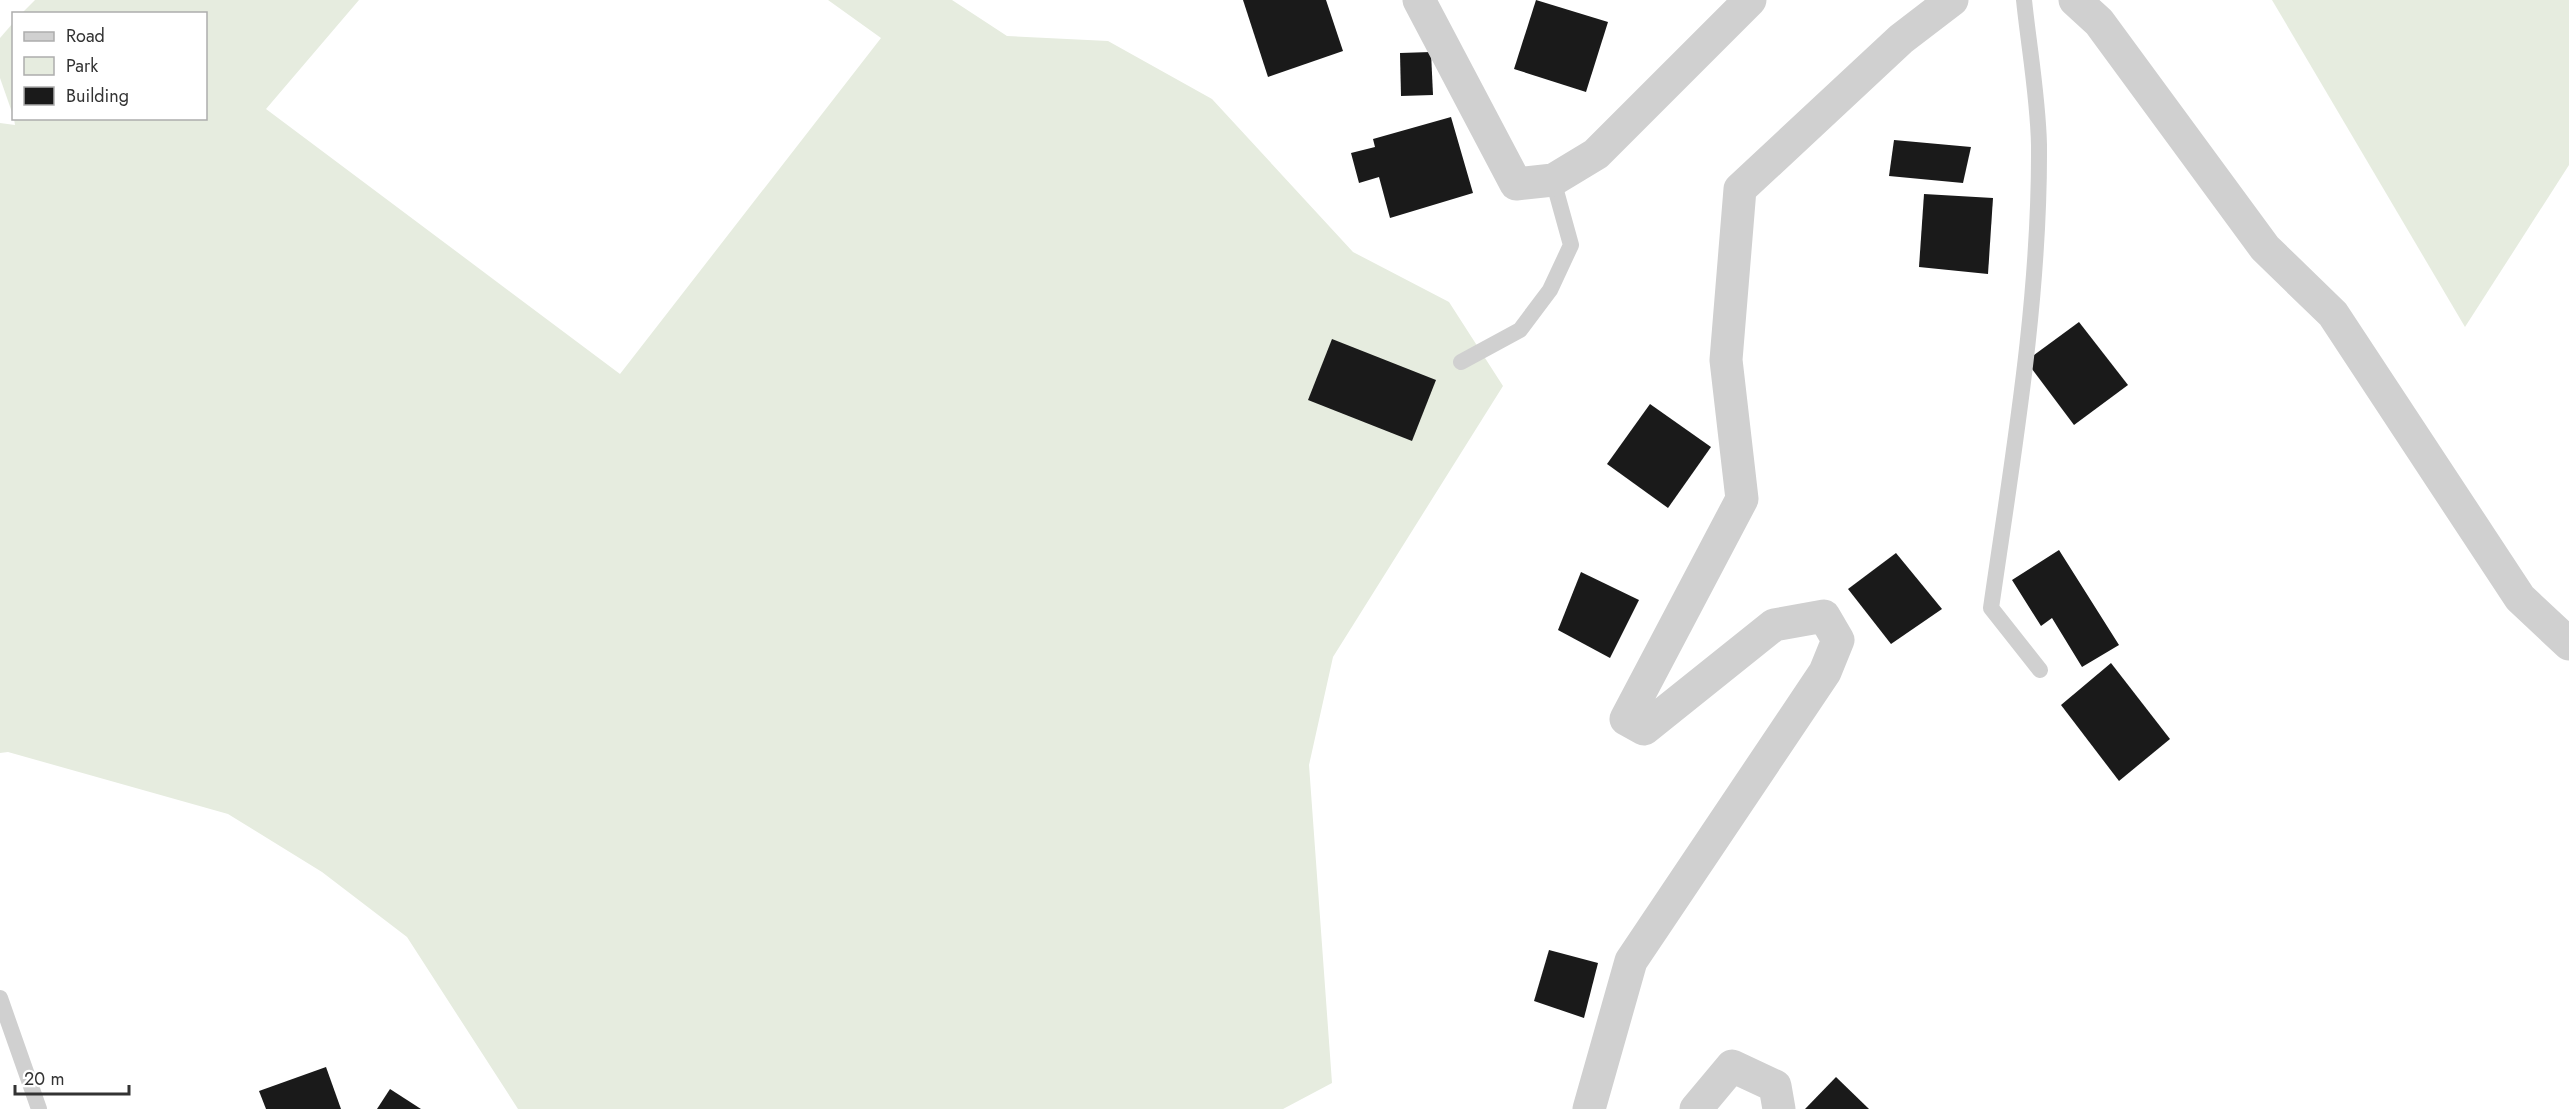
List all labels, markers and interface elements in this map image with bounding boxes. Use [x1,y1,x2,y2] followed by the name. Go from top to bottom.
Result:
[12,12,207,120] legend
[66,23,105,49] text: Road
[66,53,98,79] text: Park
[66,83,129,109] text: Building
[15,1058,129,1096] scale bar
[24,1066,64,1092] text: 20 m

